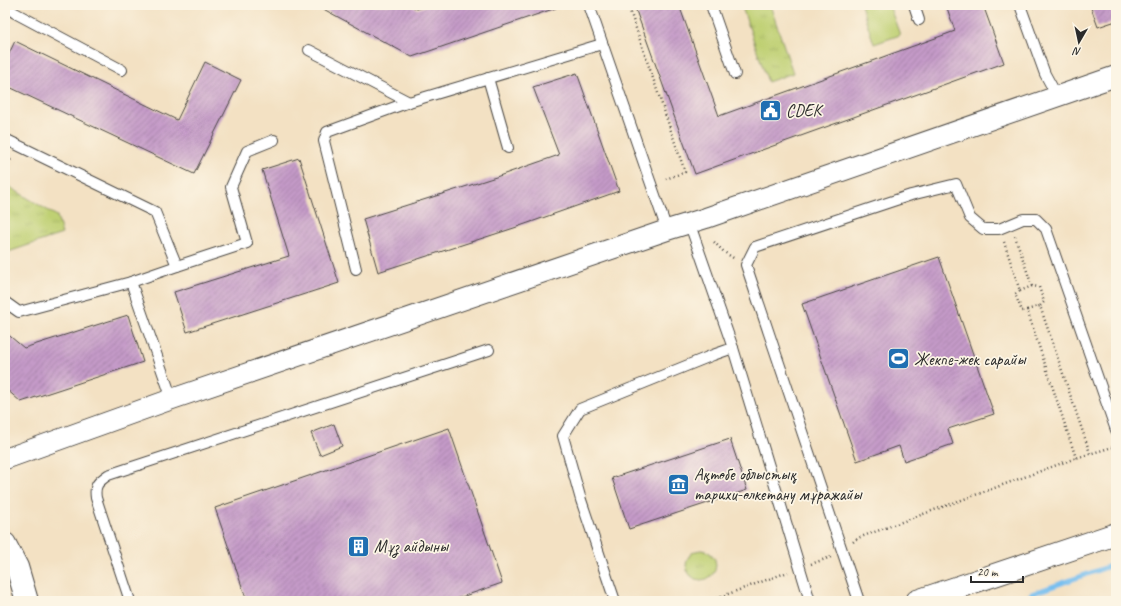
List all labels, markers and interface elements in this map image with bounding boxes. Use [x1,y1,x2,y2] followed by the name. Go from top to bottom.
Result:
[1059,22,1099,62] north arrow
[1071,44,1082,59] text: N
[758,97,784,123] public building icon: CDEK
[786,100,824,121] place label: CDEK
[885,346,911,372] sports icon: Жекпе-жек сарайы
[914,349,1028,370] place label: Жекпе-жек сарайы
[694,464,864,505] place label: Ақтөбе облыстық тарихи-өлкетану мұражайы
[666,471,692,497] museum icon: Ақтөбе облыстық тарихи-өлкетану мұражайы
[346,533,372,559] building icon: Мұз айдыны
[374,536,450,558] place label: Мұз айдыны
[971,558,1023,584] scale bar
[977,564,999,580] text: 20 m

